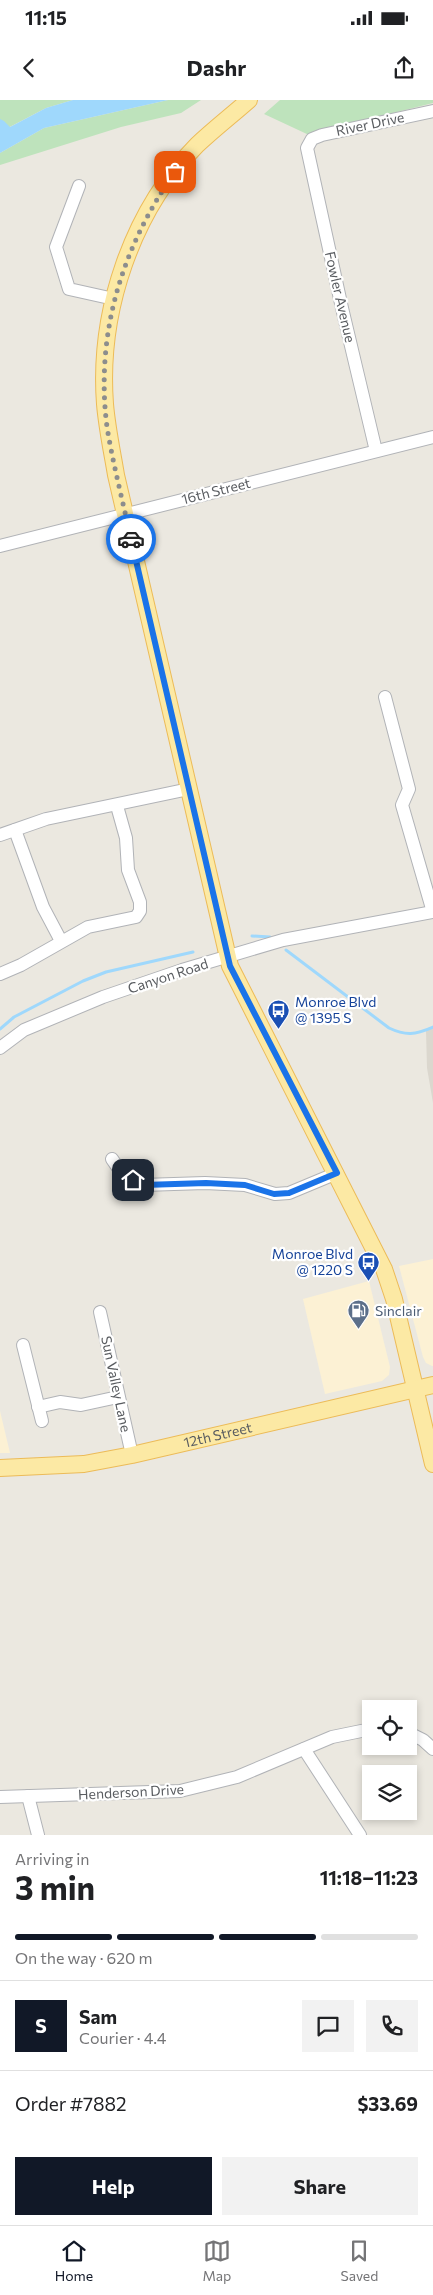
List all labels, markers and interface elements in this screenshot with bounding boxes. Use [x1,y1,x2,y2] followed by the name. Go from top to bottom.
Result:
[25,6,67,29] text: 11:15
[15,54,43,82] icon: back
[187,54,246,81] text: Dashr
[390,54,418,82] icon: share
[334,108,406,139] street label: River Drive
[154,151,196,193] pin
[161,158,189,186] icon: bag
[322,250,359,344] street label: Fowler Avenue
[180,474,252,507] street label: 16th Street
[106,514,156,564] courier
[117,525,145,553] icon: car
[125,955,210,997] street label: Canyon Road
[295,993,376,1026] place label: Monroe Blvd @ 1395 S
[267,998,291,1029] bus stop icon: Monroe Blvd @ 1395 S
[112,1159,154,1201] pin
[119,1166,147,1194] icon: home
[272,1245,353,1278] place label: Monroe Blvd @ 1220 S
[357,1250,381,1281] bus stop icon: Monroe Blvd @ 1220 S
[347,1299,371,1330] fuel station icon: Sinclair
[375,1302,422,1319] place label: Sinclair
[98,1334,135,1434] street label: Sun Valley Lane
[182,1418,254,1451] street label: 12th Street
[362,1700,417,1820] map controls
[362,1700,417,1755] button: locate
[362,1765,417,1820] button: layers
[78,1780,184,1803] street label: Henderson Drive
[15,1849,89,1868] text: Arriving in
[320,1866,418,1889] text: 11:18–11:23
[15,1867,95,1907] text: 3 min
[15,1948,153,1967] text: On the way · 620 m
[302,2000,354,2052] button: chat
[366,2000,418,2052] button: phone
[79,2005,117,2028] text: Sam
[35,2014,47,2037] text: S
[79,2028,166,2047] text: Courier · 4.4
[15,2092,127,2115] text: Order #7882
[357,2092,418,2115] text: $33.69
[15,2157,212,2215] button: Help
[222,2157,418,2215] button: Share
[55,2237,93,2284] tab: Home
[202,2237,231,2284] tab: Map
[341,2237,378,2284] tab: Saved

